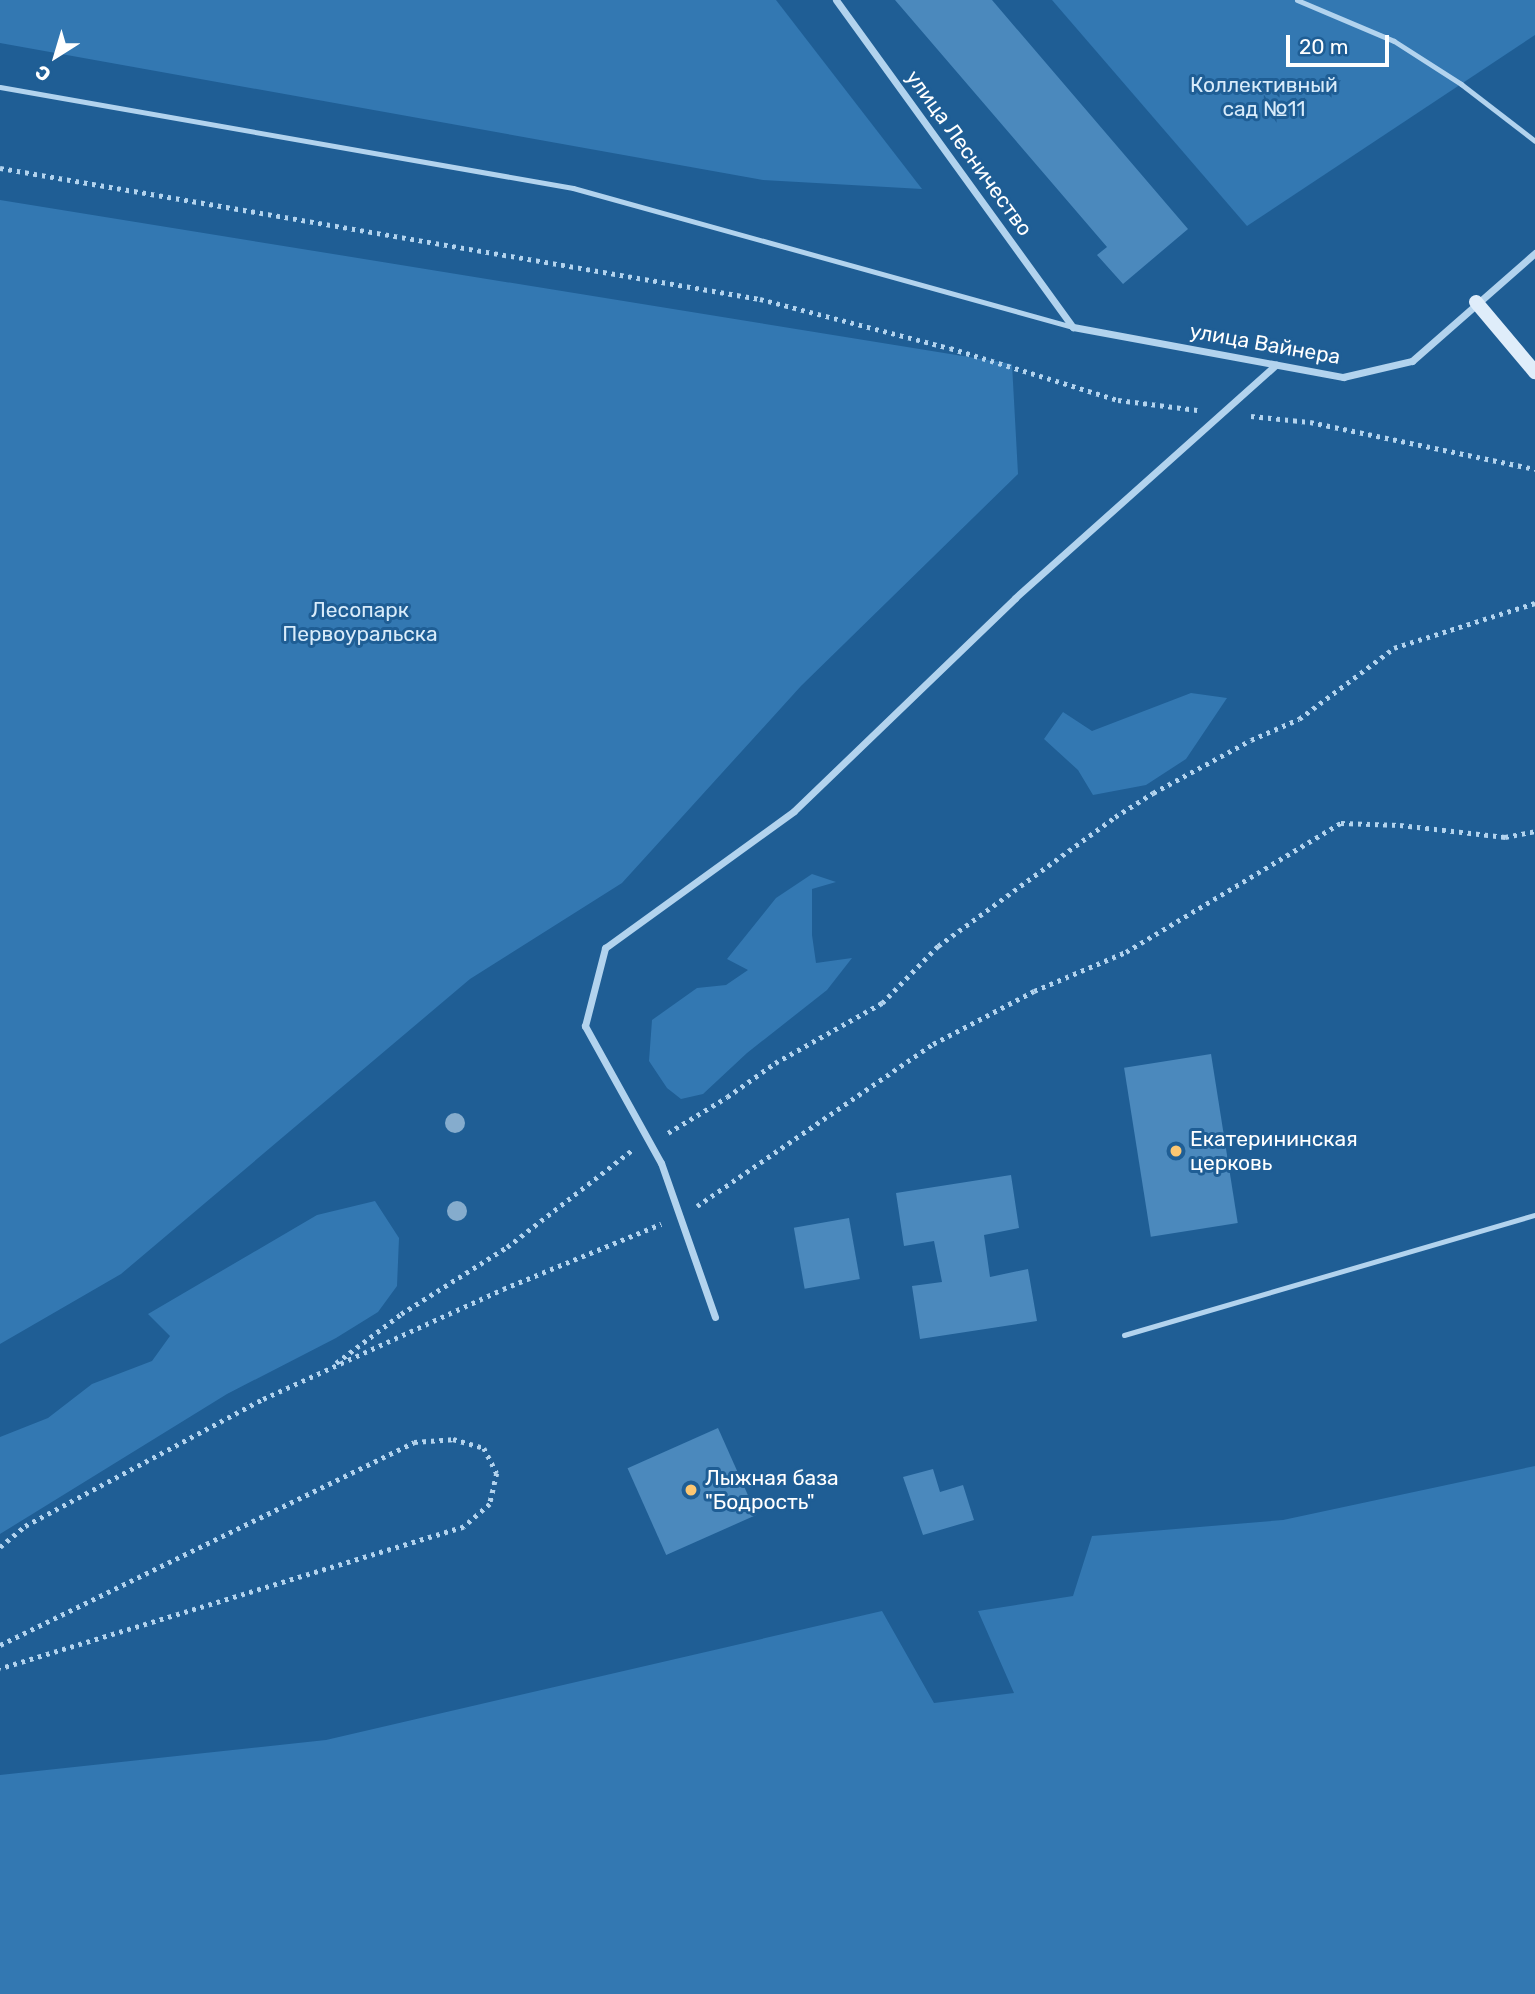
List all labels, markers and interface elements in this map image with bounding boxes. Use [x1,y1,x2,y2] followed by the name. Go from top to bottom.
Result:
[21,21,91,91] north arrow
[1290,21,1393,65] scale bar
[1299,34,1348,59] text: 20 m
[31,60,55,86] text: С
[900,65,1038,241] street label: улица Лесничество
[1190,72,1338,122] park label: Коллективный сад №11
[1188,318,1342,370] street label: улица Вайнера
[282,597,438,647] park label: Лесопарк Первоуральска
[1190,1126,1358,1176] place label: Екатерининская церковь
[1168,1143,1184,1159] marker: Екатерининская церковь
[705,1465,839,1515] place label: Лыжная база "Бодрость"
[683,1482,699,1498] marker: Лыжная база "Бодрость"

